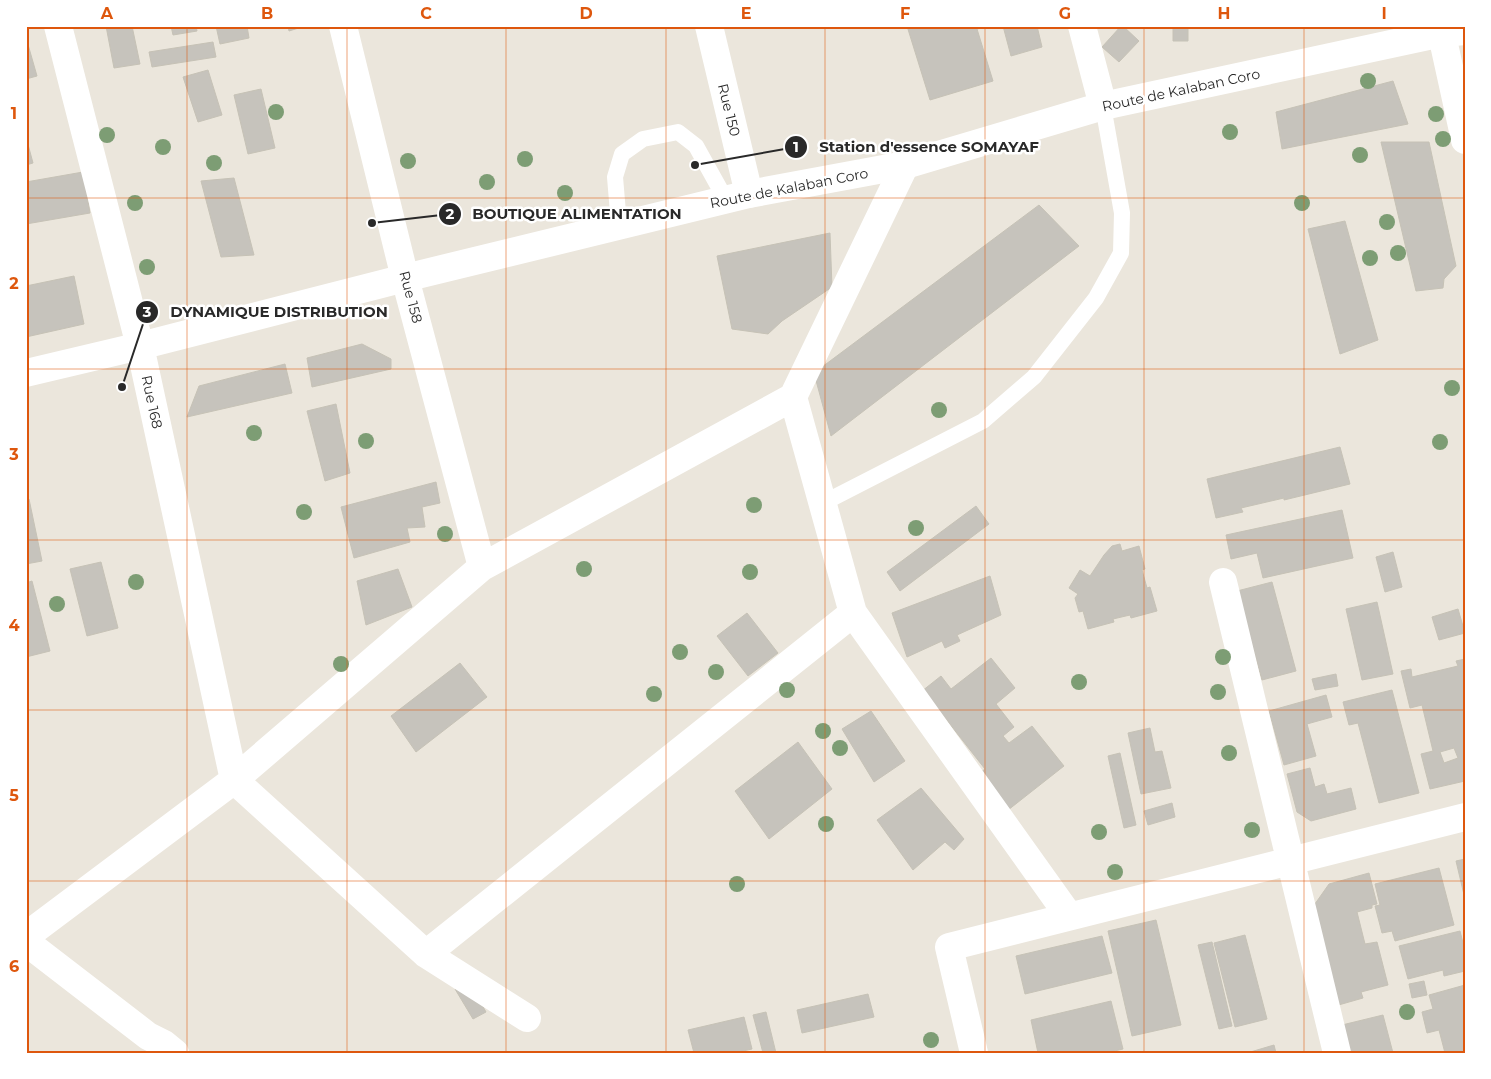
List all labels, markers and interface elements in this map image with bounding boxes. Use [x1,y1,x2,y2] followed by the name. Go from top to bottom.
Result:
[100,4,114,23] text: A
[261,4,273,23] text: B
[420,4,432,23] text: C
[579,4,593,23] text: D
[741,4,751,23] text: E
[900,4,910,23] text: F
[1059,4,1071,23] text: G
[1218,4,1230,23] text: H
[1381,4,1387,23] text: I
[1100,64,1262,116] street label: Route de Kalaban Coro
[714,82,744,138] street label: Rue 150
[11,104,17,123] text: 1
[784,132,1049,162] callout: Station d'essence SOMAYAF
[793,137,799,156] text: 1
[819,137,1039,156] text: Station d'essence SOMAYAF
[708,164,870,212] street label: Route de Kalaban Coro
[438,199,692,229] callout: BOUTIQUE ALIMENTATION
[446,204,455,223] text: 2
[472,204,682,223] text: BOUTIQUE ALIMENTATION
[395,269,427,325] street label: Rue 158
[9,274,19,293] text: 2
[135,297,397,327] callout: DYNAMIQUE DISTRIBUTION
[142,302,152,321] text: 3
[170,302,388,321] text: DYNAMIQUE DISTRIBUTION
[138,374,166,430] street label: Rue 168
[8,445,19,464] text: 3
[8,616,20,635] text: 4
[9,786,19,805] text: 5
[9,957,19,976] text: 6

